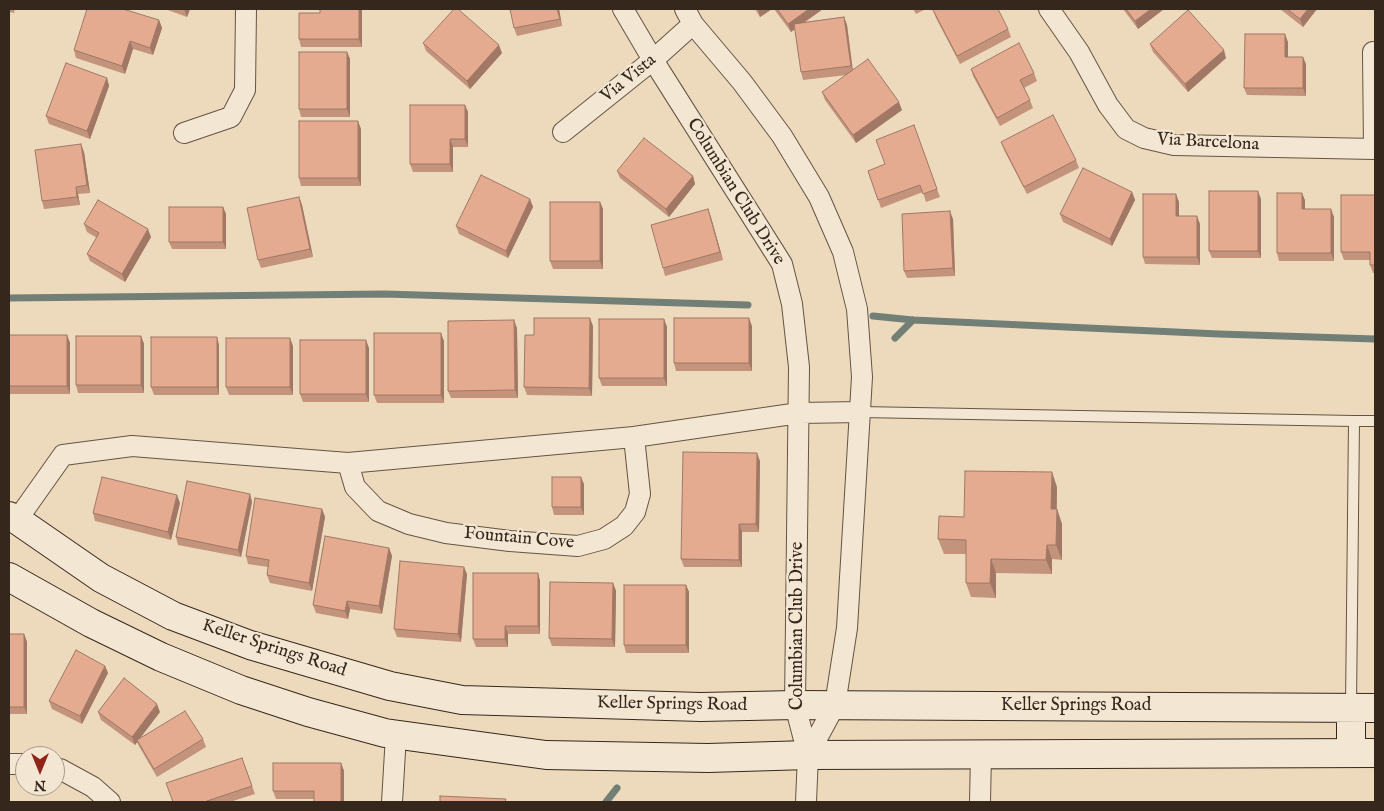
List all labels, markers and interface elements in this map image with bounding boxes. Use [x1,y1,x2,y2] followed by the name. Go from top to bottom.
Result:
[597,50,661,108] street label: Via Vista
[681,115,789,269] street label: Columbian Club Drive
[1156,130,1260,156] street label: Via Barcelona
[463,523,575,555] street label: Fountain Cove
[787,542,809,710] street label: Columbian Club Drive
[199,615,349,683] street label: Keller Springs Road
[597,693,747,717] street label: Keller Springs Road
[1001,695,1151,717] street label: Keller Springs Road
[15,746,65,796] north arrow
[34,776,46,794] text: N

